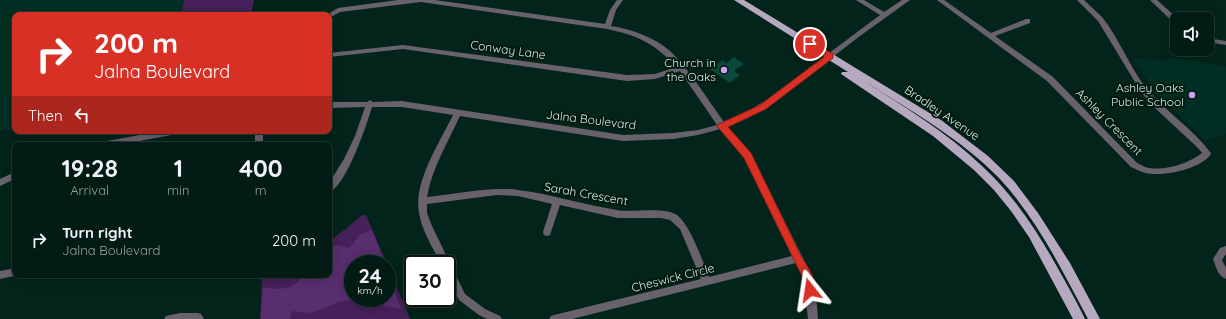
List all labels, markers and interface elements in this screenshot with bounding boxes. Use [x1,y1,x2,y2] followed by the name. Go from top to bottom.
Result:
[1170,12,1214,56] map controls
[1170,12,1214,56] button: sound
[94,25,178,60] text: 200 m
[793,27,827,61] pin
[28,28,80,80] icon: right
[799,33,821,55] icon: arrive
[469,37,547,62] street label: Conway Lane
[664,55,716,84] place label: Church in the Oaks
[94,60,230,83] text: Jalna Boulevard
[719,65,729,75] marker: Church in the Oaks
[1111,80,1184,109] place label: Ashley Oaks Public School
[902,82,983,143] street label: Bradley Avenue
[1073,85,1146,158] street label: Ashley Crescent
[1187,90,1197,100] marker: Ashley Oaks Public School
[71,104,93,126] icon: left
[28,106,63,125] text: Then
[545,107,637,132] street label: Jalna Boulevard
[61,153,118,183] text: 19:28
[174,153,183,183] text: 1
[239,153,282,183] text: 400
[543,179,629,208] street label: Sarah Crescent
[70,182,109,198] text: Arrival
[167,182,189,198] text: min
[255,182,267,198] text: m
[62,223,133,242] text: Turn right
[28,229,50,251] icon: right
[272,231,316,250] text: 200 m
[62,242,160,258] text: Jalna Boulevard
[404,255,456,307] speed limit sign: 30
[630,260,716,295] street label: Cheswick Circle
[358,263,382,288] text: 24
[789,269,831,311] position arrow
[357,284,383,297] text: km/h

